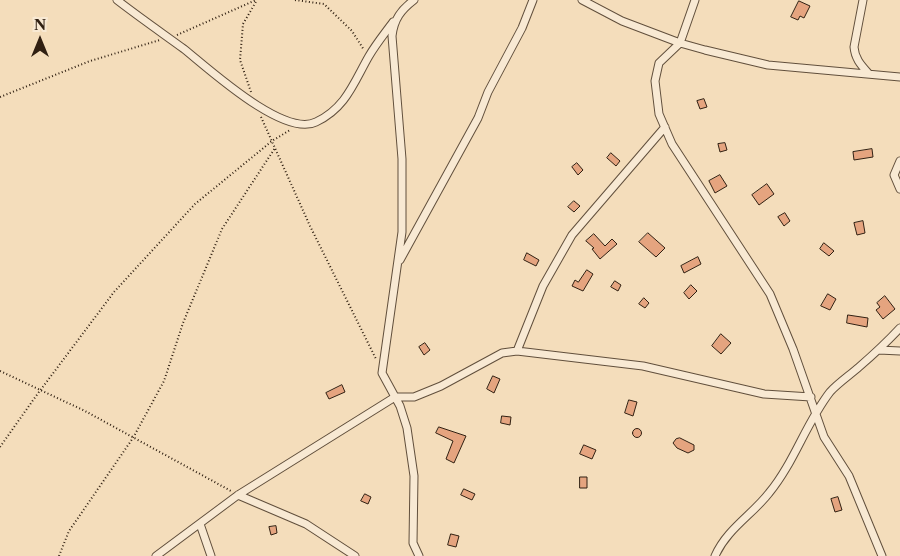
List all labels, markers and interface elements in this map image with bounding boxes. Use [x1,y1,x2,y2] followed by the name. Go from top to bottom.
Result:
[15,15,65,65] north arrow
[34,16,46,34] text: N

